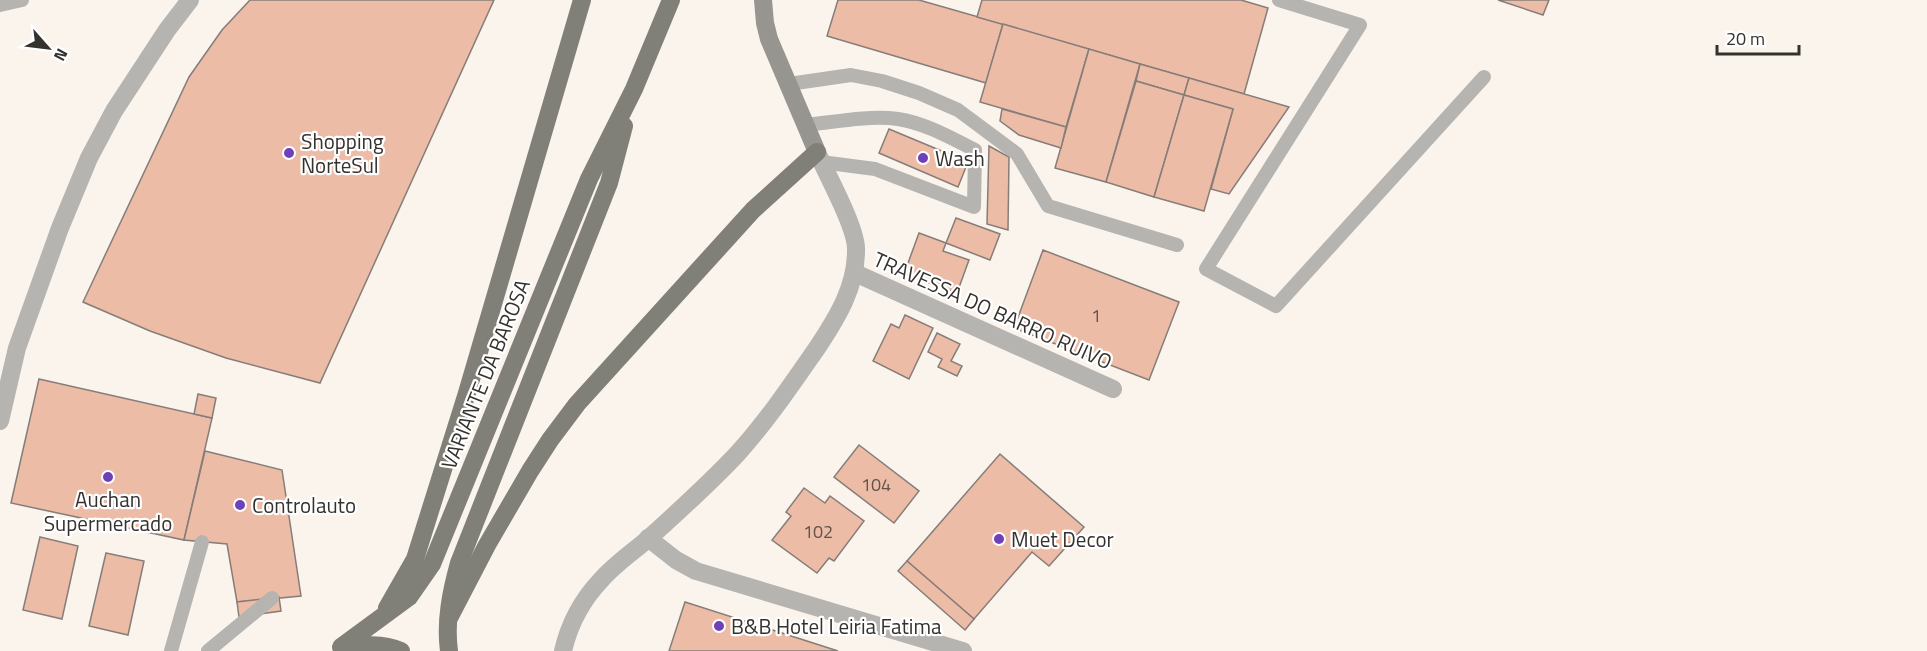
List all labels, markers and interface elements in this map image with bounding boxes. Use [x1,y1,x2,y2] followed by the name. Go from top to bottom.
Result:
[18,18,78,78] north arrow
[1717,18,1800,56] scale bar
[1726,25,1765,52] text: 20 m
[48,45,74,66] text: N
[301,125,384,181] place label: Shopping NorteSul
[935,142,985,174] place label: Wash
[282,146,296,160] marker: Shopping NorteSul
[916,151,930,165] marker: Wash
[869,243,1117,377] street label: TRAVESSA DO BARRO RUIVO
[432,274,538,474] street label: VARIANTE DA BAROSA
[1091,302,1101,329] house number: 1
[101,470,115,484] marker: Auchan Supermercado
[861,471,891,498] house number: 104
[44,483,172,539] place label: Auchan Supermercado
[252,489,356,521] place label: Controlauto
[233,498,247,512] marker: Controlauto
[803,518,833,545] house number: 102
[1011,523,1114,555] place label: Muet Decor
[992,532,1006,546] marker: Muet Decor
[731,610,942,642] place label: B&B Hotel Leiria Fatima
[712,619,726,633] marker: B&B Hotel Leiria Fatima

